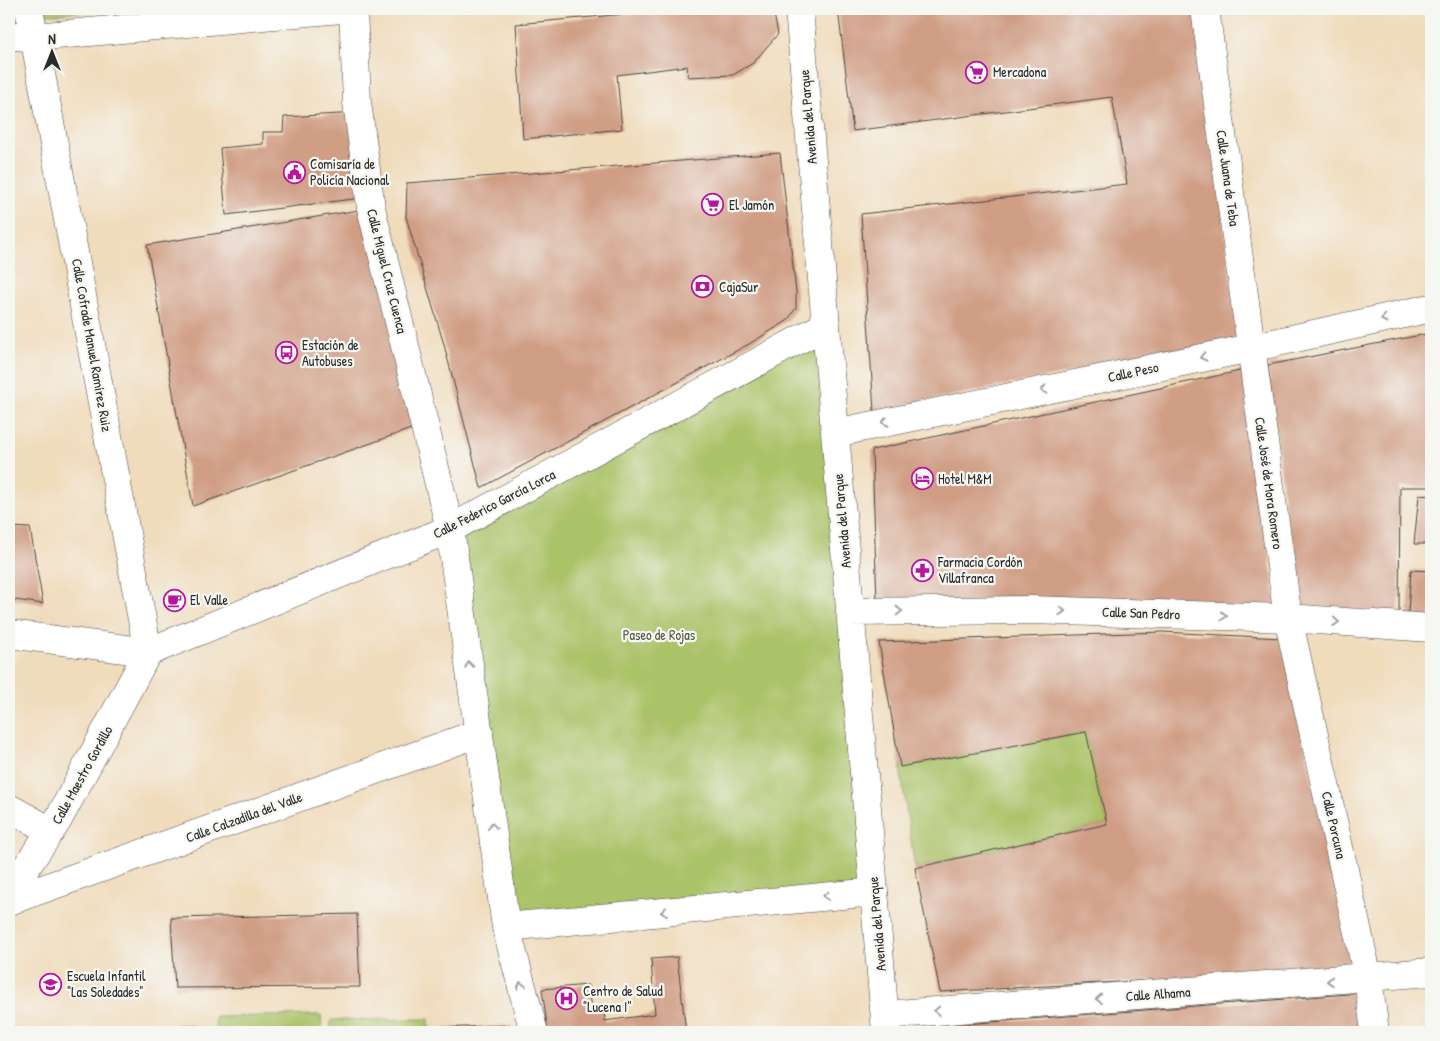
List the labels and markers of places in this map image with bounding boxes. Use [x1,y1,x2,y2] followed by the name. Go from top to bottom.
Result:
[965,60,989,84] supermarket icon: Mercadona
[993,62,1047,81] place label: Mercadona
[310,154,389,189] place label: Comisaría de Policía Nacional
[282,160,306,184] public building icon: Comisaría de Policía Nacional
[701,193,725,217] supermarket icon: El Jamón
[729,195,774,214] place label: El Jamón
[691,275,715,299] bank icon: CajaSur
[719,277,759,297] place label: CajaSur
[302,335,359,370] place label: Estación de Autobuses
[274,341,298,365] bus stop icon: Estación de Autobuses
[910,467,934,491] hotel icon: Hotel M&M
[938,469,992,488] place label: Hotel M&M
[937,552,1023,587] place label: Farmacia Cordón Villafranca
[910,558,934,582] pharmacy icon: Farmacia Cordón Villafranca
[162,588,186,612] cafe icon: El Valle
[190,590,229,609] place label: El Valle
[67,966,146,1001] place label: Escuela Infantil "Las Soledades"
[39,972,63,996] school or university icon: Escuela Infantil "Las Soledades"
[583,981,663,1016] place label: Centro de Salud "Lucena I"
[555,987,579,1011] hospital icon: Centro de Salud "Lucena I"

